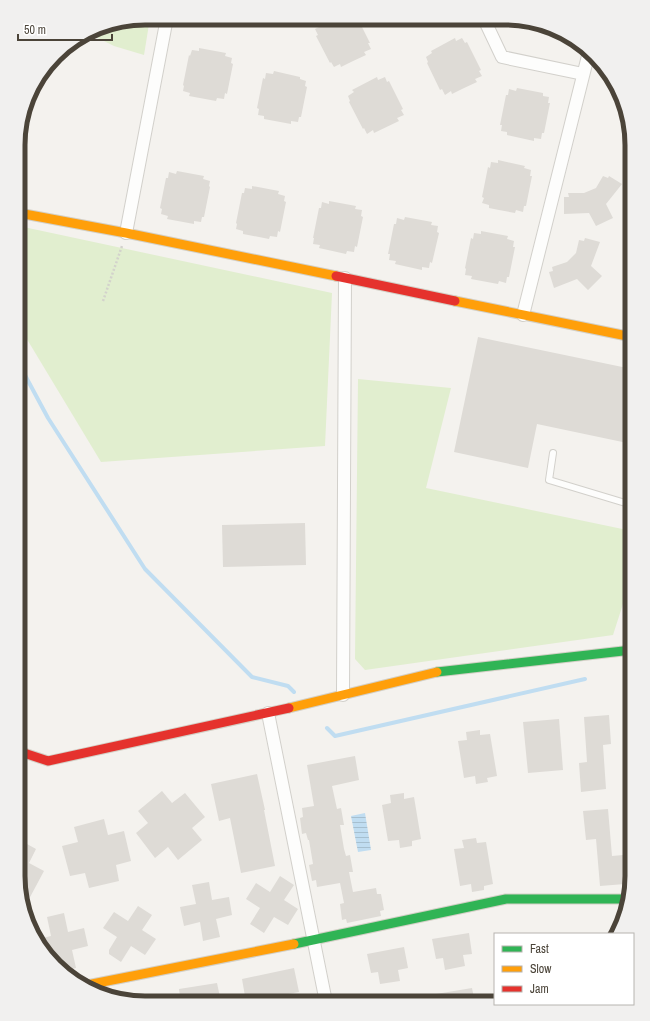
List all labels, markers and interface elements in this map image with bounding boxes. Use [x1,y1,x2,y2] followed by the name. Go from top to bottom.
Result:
[18,16,112,42] scale bar
[24,22,46,38] text: 50 m
[494,933,634,1005] legend
[530,941,549,957] text: Fast
[530,961,552,977] text: Slow
[530,981,549,997] text: Jam

